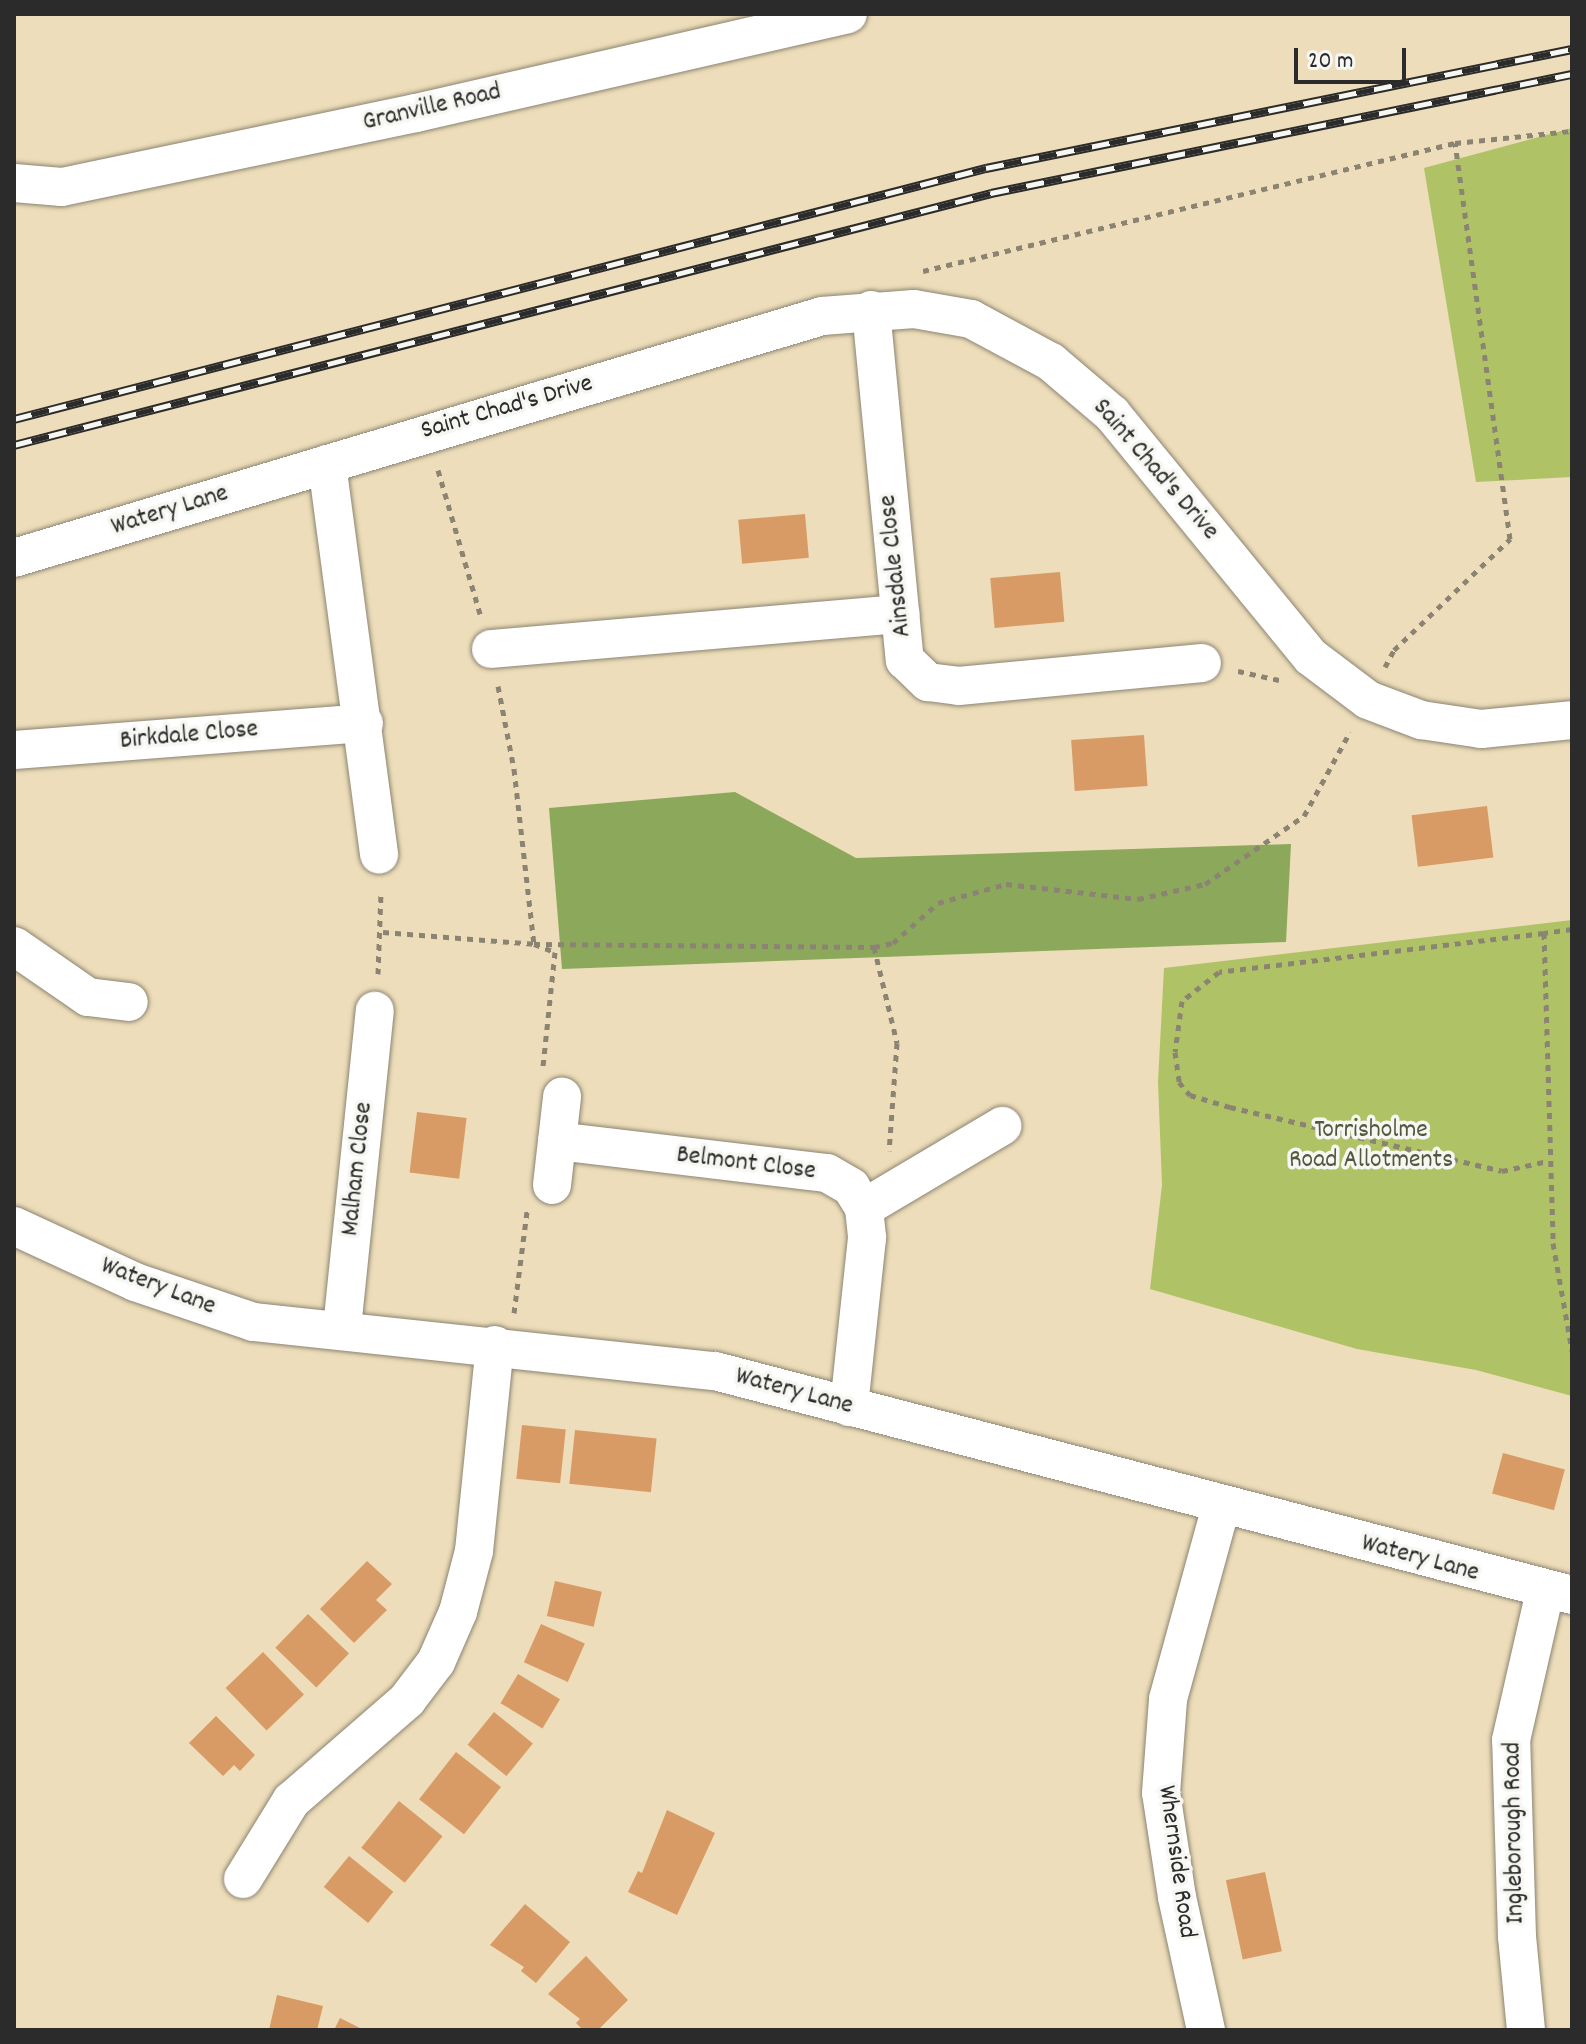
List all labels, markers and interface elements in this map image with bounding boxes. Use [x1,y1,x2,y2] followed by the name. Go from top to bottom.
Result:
[1298,32,1410,82] scale bar
[1308,45,1354,79] text: 20 m
[360,77,504,139] street label: Granville Road
[418,369,596,447] street label: Saint Chad's Drive
[1085,393,1225,547] street label: Saint Chad's Drive
[108,478,232,544] street label: Watery Lane
[873,493,919,639] street label: Ainsdale Close
[119,714,259,758] street label: Birkdale Close
[335,1100,381,1238] street label: Malham Close
[1289,1115,1453,1176] park label: Torrisholme Road Allotments
[675,1140,817,1188] street label: Belmont Close
[96,1251,220,1323] street label: Watery Lane
[732,1361,856,1423] street label: Watery Lane
[1358,1528,1482,1590] street label: Watery Lane
[1498,1742,1532,1924] street label: Ingleborough Road
[1150,1784,1202,1940] street label: Whernside Road

